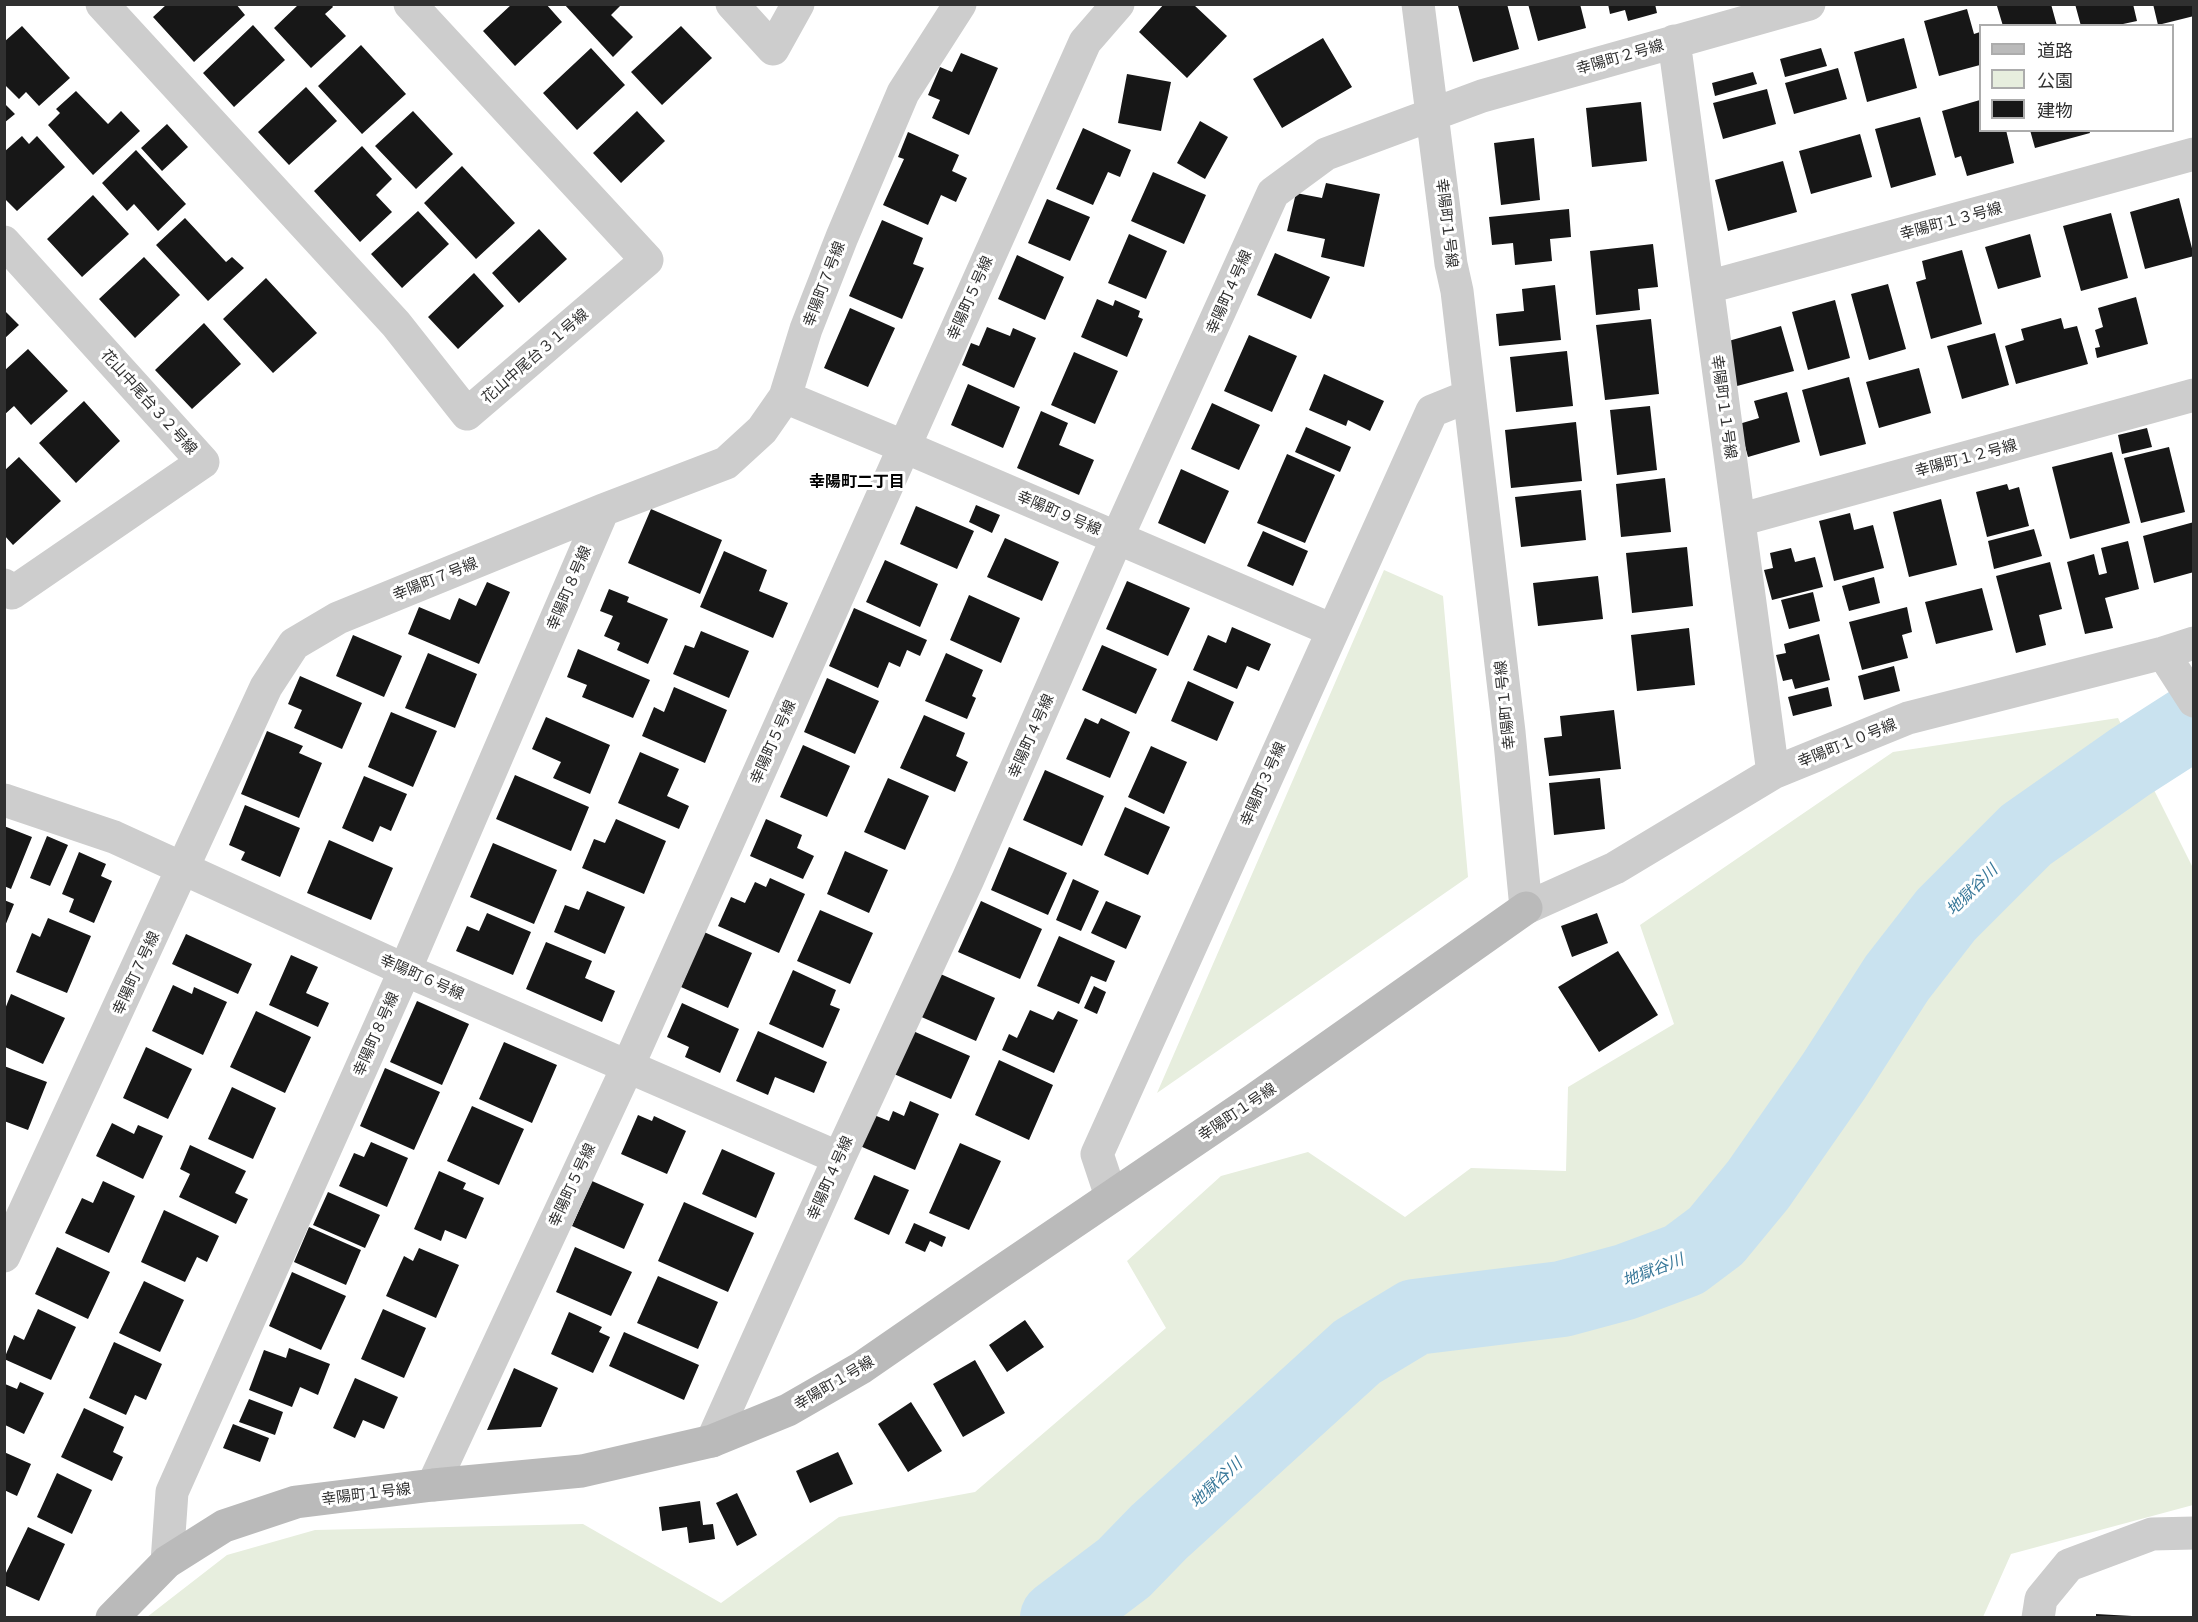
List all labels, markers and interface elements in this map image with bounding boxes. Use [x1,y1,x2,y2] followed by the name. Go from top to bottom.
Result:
[1979,24,2174,132] legend
[1574,36,1666,78] street label: 幸陽町２号線
[2037,40,2073,60] text: 道路
[2037,70,2073,90] text: 公園
[2037,100,2073,120] text: 建物
[1433,177,1461,269] street label: 幸陽町１号線
[1898,199,2004,243] street label: 幸陽町１３号線
[799,239,849,329] street label: 幸陽町７号線
[1202,247,1256,337] street label: 幸陽町４号線
[943,253,997,343] street label: 幸陽町５号線
[478,305,592,407] street label: 花山中尾台３１号線
[97,346,201,458] street label: 花山中尾台３２号線
[1708,354,1740,460] street label: 幸陽町１１号線
[1913,436,2019,480] street label: 幸陽町１２号線
[809,472,905,492] district label: 幸陽町二丁目
[1014,487,1104,539] street label: 幸陽町９号線
[543,543,595,633] street label: 幸陽町８号線
[390,554,480,604] street label: 幸陽町７号線
[1491,659,1519,751] street label: 幸陽町１号線
[1004,691,1058,781] street label: 幸陽町４号線
[746,697,800,787] street label: 幸陽町５号線
[1795,715,1899,771] street label: 幸陽町１０号線
[1236,739,1290,829] street label: 幸陽町３号線
[1943,861,2001,919] water label: 地獄谷川
[109,928,163,1018] street label: 幸陽町７号線
[377,950,467,1004] street label: 幸陽町６号線
[349,989,403,1079] street label: 幸陽町８号線
[1195,1079,1279,1145] street label: 幸陽町１号線
[803,1133,857,1223] street label: 幸陽町４号線
[545,1140,599,1230] street label: 幸陽町５号線
[1620,1250,1686,1290] water label: 地獄谷川
[791,1352,877,1414] street label: 幸陽町１号線
[1186,1454,1246,1512] water label: 地獄谷川
[320,1480,412,1508] street label: 幸陽町１号線

